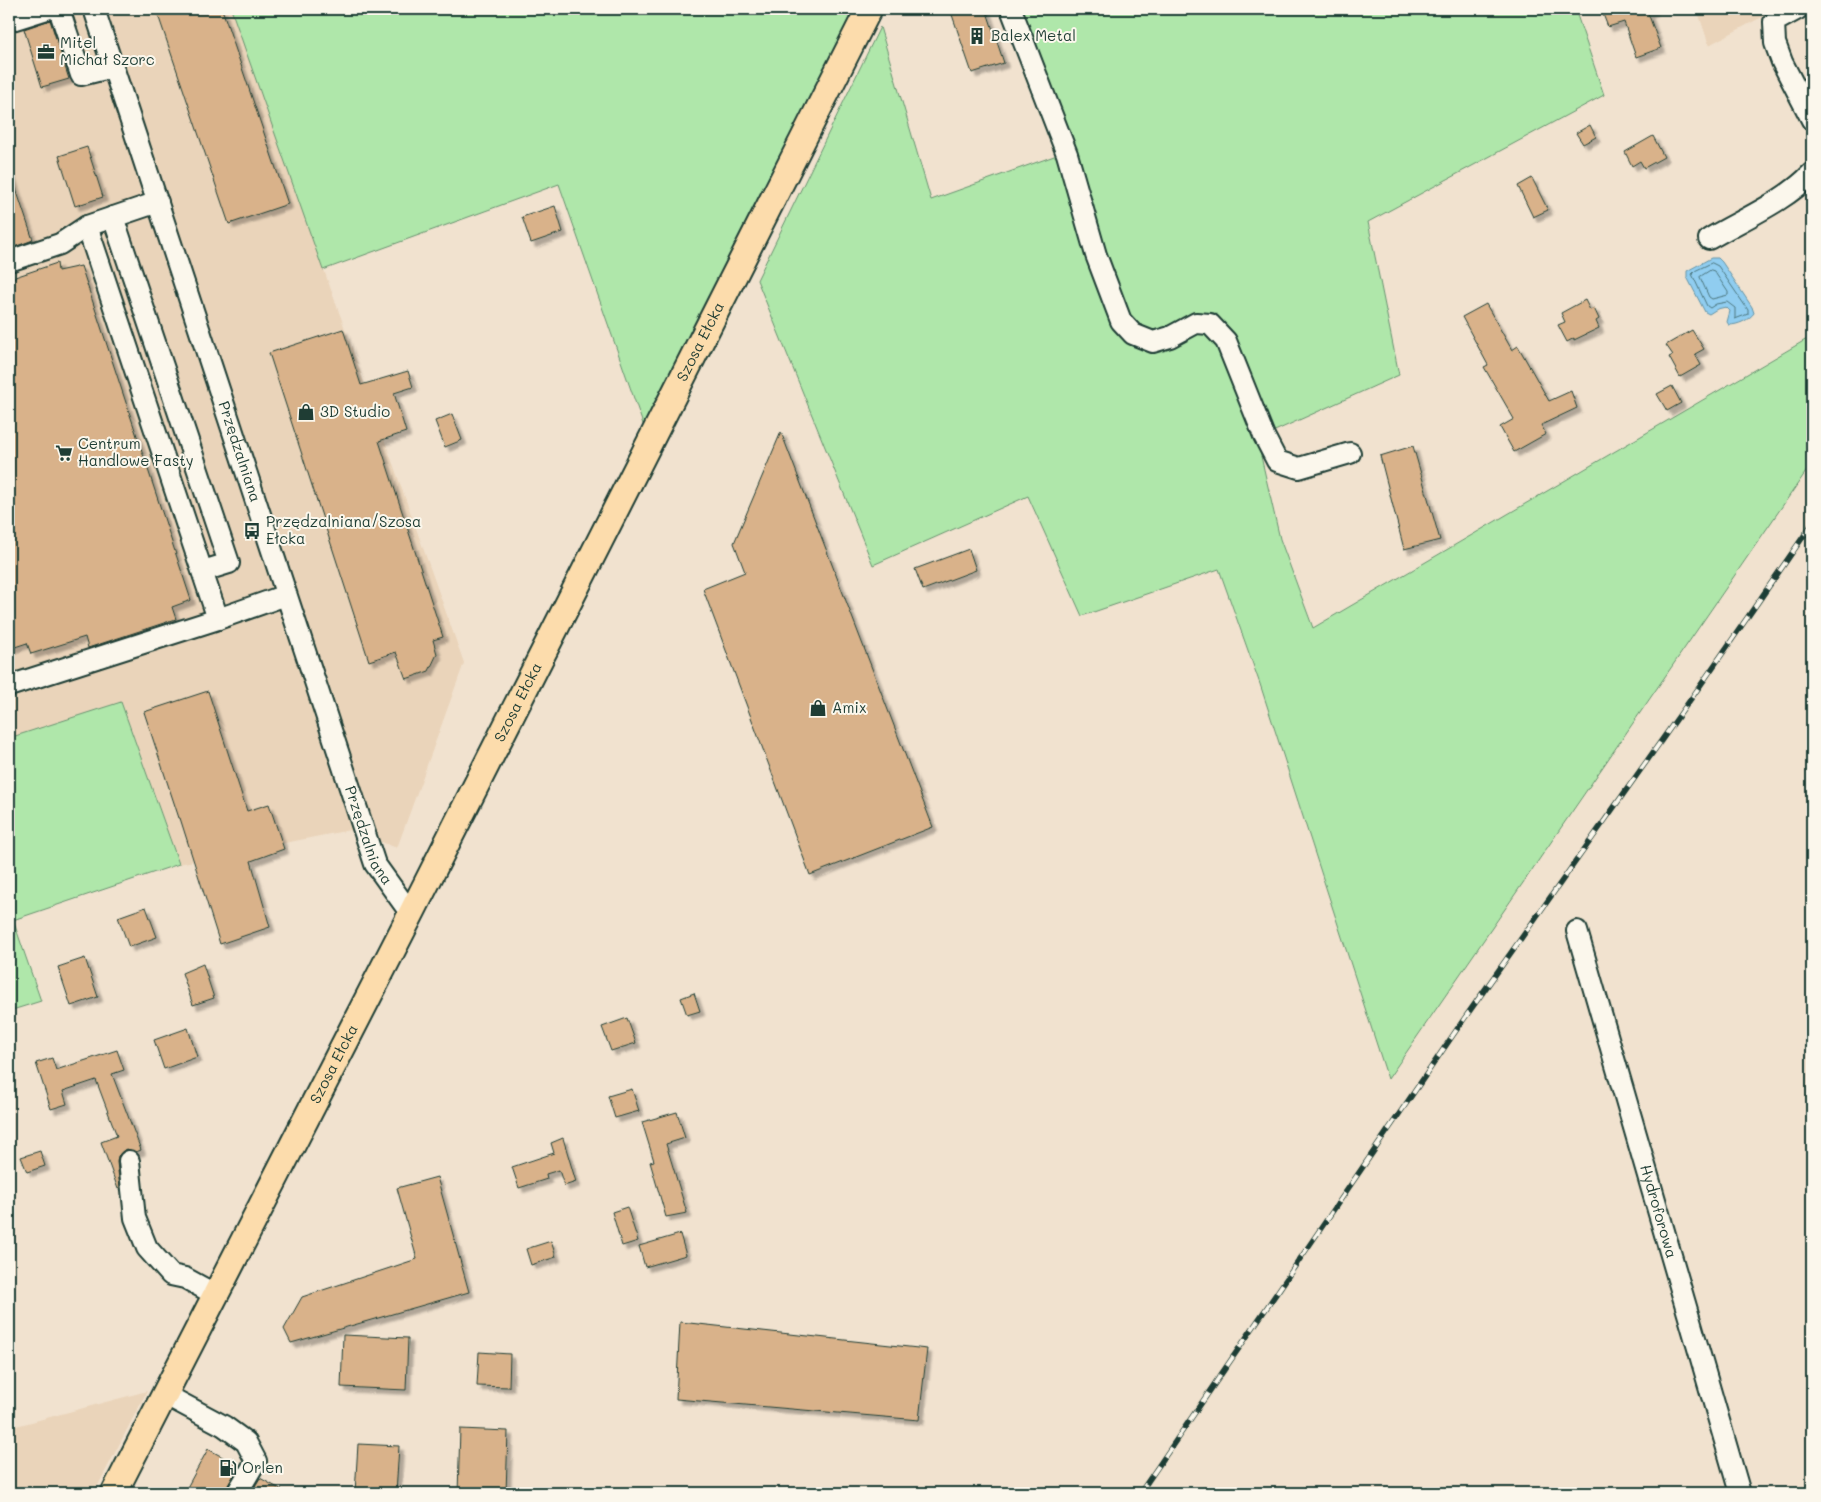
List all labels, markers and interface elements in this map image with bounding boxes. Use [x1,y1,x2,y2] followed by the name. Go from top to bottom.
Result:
[991,25,1076,45] place label: Balex Metal
[967,26,987,46] building icon: Balex Metal
[60,32,155,69] place label: Mitel Michał Szorc
[36,42,56,62] office icon: Mitel Michał Szorc
[671,298,728,385] street label: Szosa Ełcka
[215,398,266,505] street label: Przędzalniana
[320,401,390,421] place label: 3D Studio
[296,402,316,422] shop icon: 3D Studio
[78,433,194,470] place label: Centrum Handlowe Fasty
[54,443,74,463] supermarket icon: Centrum Handlowe Fasty
[266,511,421,548] place label: Przędzalniana/Szosa Ełcka
[242,521,262,541] bus stop icon: Przędzalniana/Szosa Ełcka
[489,659,546,745] street label: Szosa Ełcka
[832,697,867,717] place label: Amix
[808,698,828,718] shop icon: Amix
[341,783,398,888] street label: Przędzalniana
[304,1021,362,1107] street label: Szosa Ełcka
[1636,1162,1682,1260] street label: Hydroforowa
[242,1457,283,1477] place label: Orlen
[218,1458,238,1478] fuel station icon: Orlen

